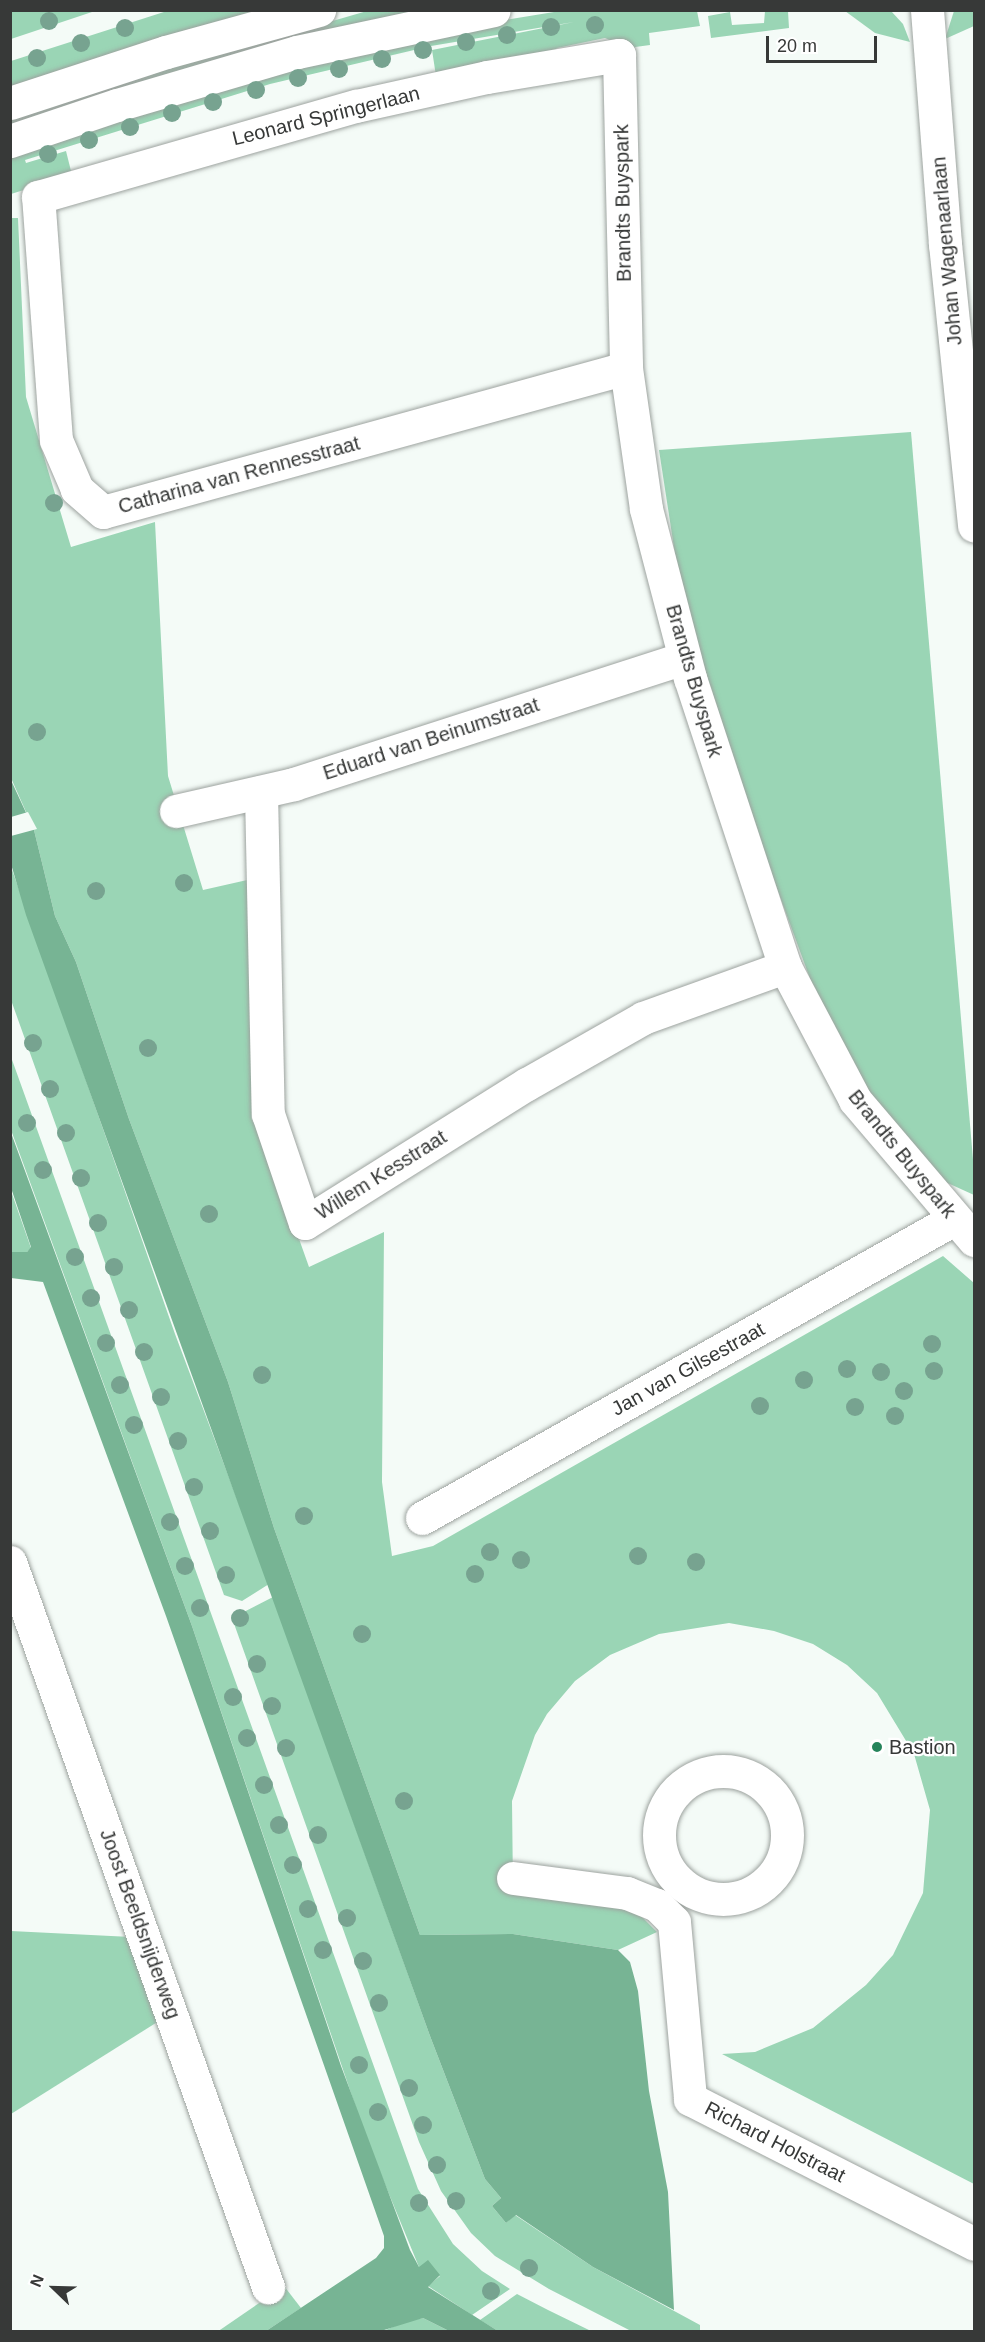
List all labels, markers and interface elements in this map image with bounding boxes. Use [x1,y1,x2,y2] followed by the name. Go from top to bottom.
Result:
[769,24,880,62] scale bar
[777,36,817,56] text: 20 m
[230,81,422,151] street label: Leonard Springerlaan
[610,124,636,282] street label: Brandts Buyspark
[927,156,967,346] street label: Johan Wagenaarlaan
[116,431,362,519] street label: Catharina van Rennesstraat
[661,602,727,760] street label: Brandts Buyspark
[320,693,542,785] street label: Eduard van Beinumstraat
[843,1085,961,1223] street label: Brandts Buyspark
[311,1125,451,1225] street label: Willem Kesstraat
[607,1317,769,1421] street label: Jan van Gilsestraat
[889,1735,956,1759] place label: Bastion
[870,1740,884,1754] marker: Bastion
[95,1826,185,2022] street label: Joost Beeldsnijderweg
[701,2096,849,2188] street label: Richard Holstraat
[24,2258,84,2318] north arrow
[27,2272,47,2289] text: N

